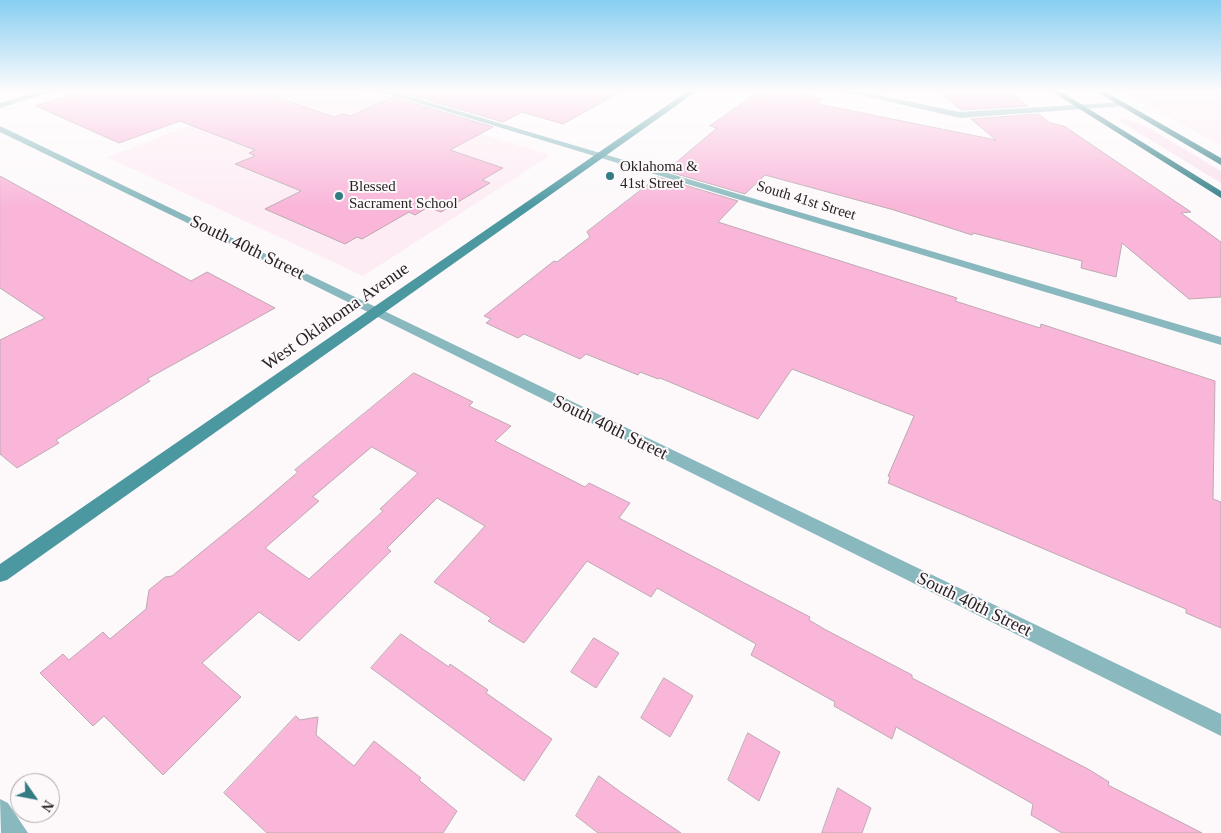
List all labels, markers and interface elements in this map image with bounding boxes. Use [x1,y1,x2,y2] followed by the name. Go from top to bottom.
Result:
[620,158,698,193] place label: Oklahoma & 41st Street
[604,170,616,182] marker: Oklahoma & 41st Street
[754,177,858,225] street label: South 41st Street
[349,178,458,213] place label: Blessed Sacrament School
[333,190,345,202] marker: Blessed Sacrament School
[186,211,308,285] street label: South 40th Street
[258,258,414,376] street label: West Oklahoma Avenue
[549,391,671,465] street label: South 40th Street
[913,568,1035,642] street label: South 40th Street
[10,773,60,823] north arrow
[38,798,56,814] text: N

